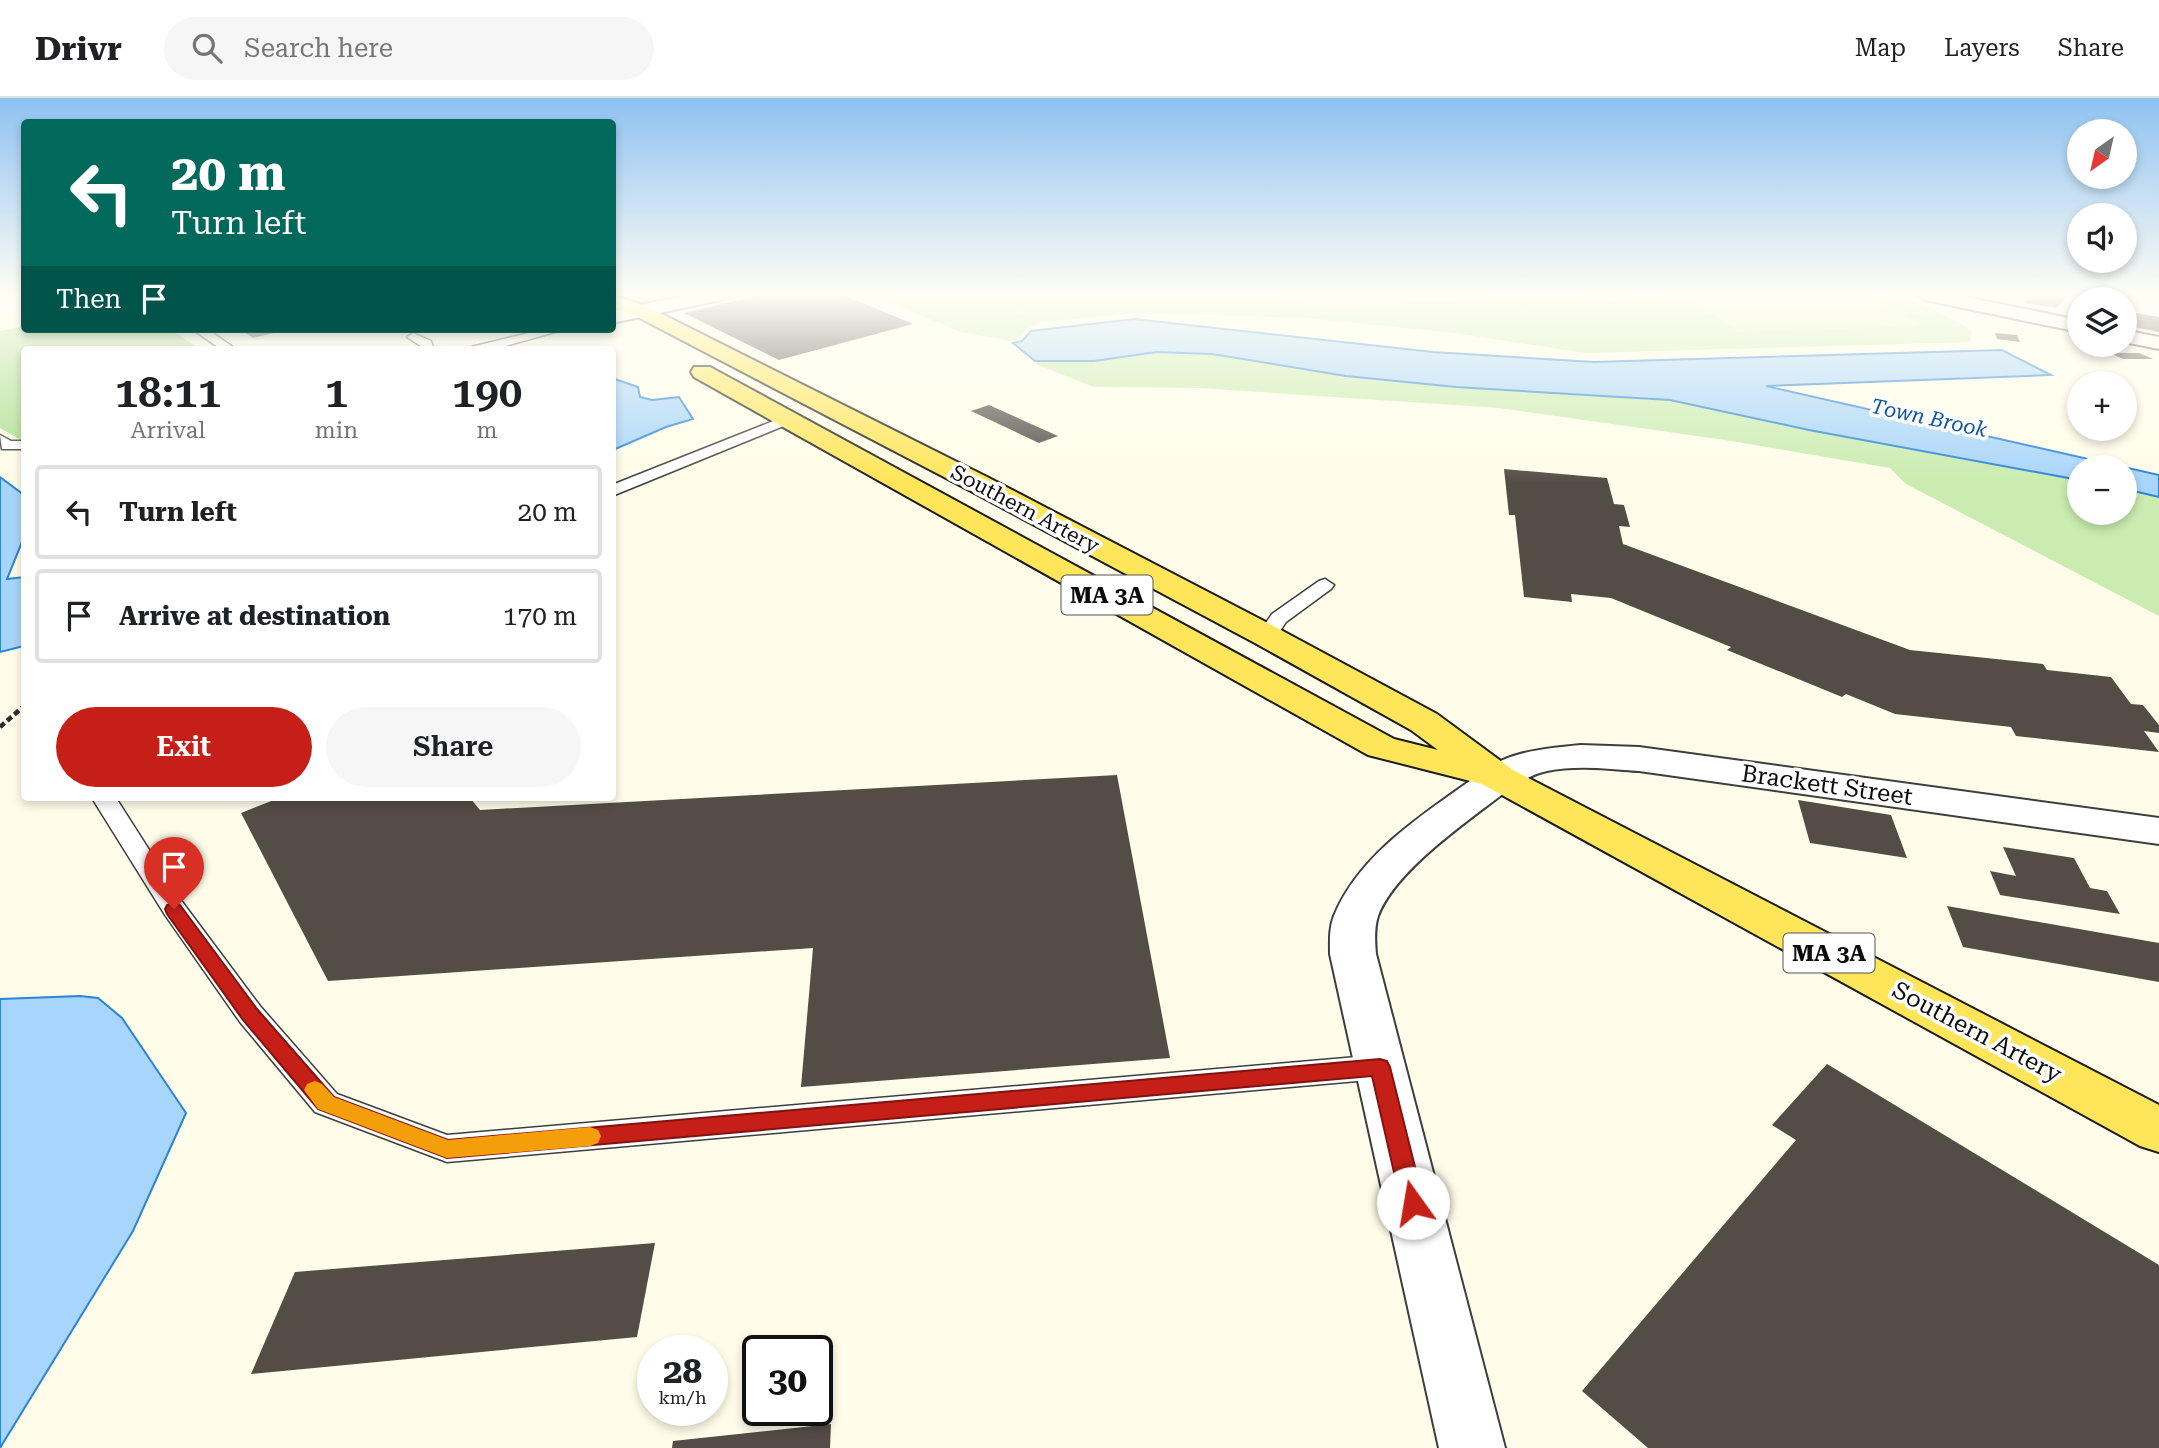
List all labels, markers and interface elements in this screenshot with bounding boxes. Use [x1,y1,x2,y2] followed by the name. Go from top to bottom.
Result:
[164,17,654,80] search box
[35,29,122,68] text: Drivr
[188,29,226,67] icon: search
[244,33,393,63] text: Search here
[1855,34,1906,62] text: Map
[1944,34,2020,62] text: Layers
[2058,34,2124,62] text: Share
[2067,119,2137,189] north arrow
[2067,119,2137,525] map controls
[171,145,286,202] text: 20 m
[56,147,147,238] icon: left
[2067,203,2137,273] button: sound
[171,204,306,242] text: Turn left
[135,280,173,318] icon: arrive
[56,284,121,314] text: Then
[2067,287,2137,357] button: layers
[115,368,221,417] text: 18:11
[325,368,348,417] text: 1
[452,368,522,417] text: 190
[2067,371,2137,441] button: +
[1869,394,1990,442] water label: Town Brook
[131,417,205,444] text: Arrival
[315,417,358,444] text: min
[476,417,497,444] text: m
[2067,455,2137,525] button: −
[947,460,1104,558] street label: Southern Artery
[60,493,98,531] icon: left
[119,497,237,527] text: Turn left
[518,497,577,527] text: 20 m
[1062,575,1152,614] road number: MA 3A
[60,597,98,635] icon: arrive
[119,601,390,631] text: Arrive at destination
[503,601,577,631] text: 170 m
[56,707,312,787] button: Exit
[326,707,581,787] button: Share
[1740,759,1914,811] street label: Brackett Street
[144,837,204,909] pin
[155,848,193,886] icon: arrive
[1784,933,1874,972] road number: MA 3A
[1888,976,2067,1089] street label: Southern Artery
[1376,1166,1450,1240] position arrow
[742,1335,833,1426] speed limit sign: 30
[663,1351,702,1392] text: 28
[658,1387,707,1408] text: km/h

